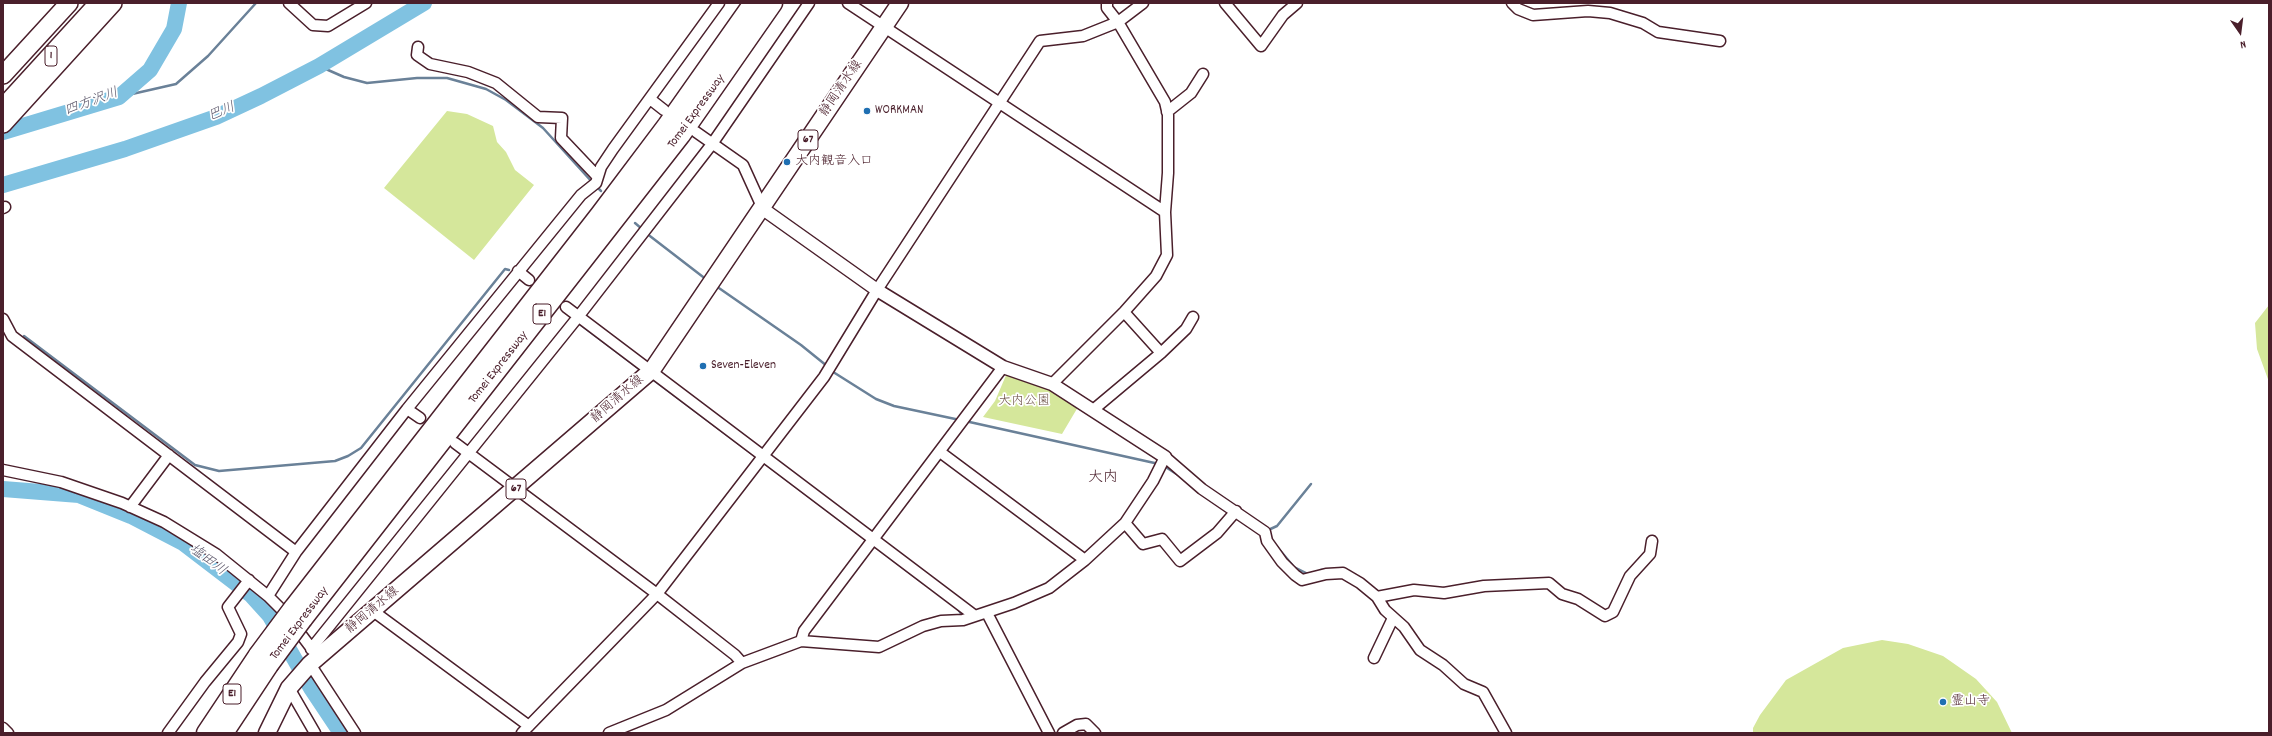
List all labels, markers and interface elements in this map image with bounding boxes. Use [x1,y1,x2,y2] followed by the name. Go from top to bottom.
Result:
[2220,12,2260,52] north arrow
[2238,35,2247,52] text: N
[45,46,57,66] road number: 1
[817,58,867,120] street label: 静岡清水線
[665,72,729,152] street label: Tomei Expressway
[63,86,121,120] water label: 四方沢川
[206,100,238,126] water label: 巴川
[875,103,923,119] place label: WORKMAN
[862,106,872,116] marker: WORKMAN
[798,130,818,150] road number: 67
[795,154,873,170] place label: 大内観音入口
[782,157,792,167] marker: 大内観音入口
[533,304,551,324] road number: E1
[466,329,532,407] street label: Tomei Expressway
[711,358,776,374] place label: Seven-Eleven
[698,361,708,371] marker: Seven-Eleven
[588,373,648,427] street label: 静岡清水線
[998,394,1050,410] park label: 大内公園
[1088,470,1118,488] district label: 大内
[506,479,526,499] road number: 67
[185,542,229,580] water label: 塩田川
[267,584,333,664] street label: Tomei Expressway
[343,584,403,638] street label: 静岡清水線
[223,684,241,704] road number: E1
[1951,694,1990,710] place label: 霊山寺
[1938,697,1948,707] marker: 霊山寺

